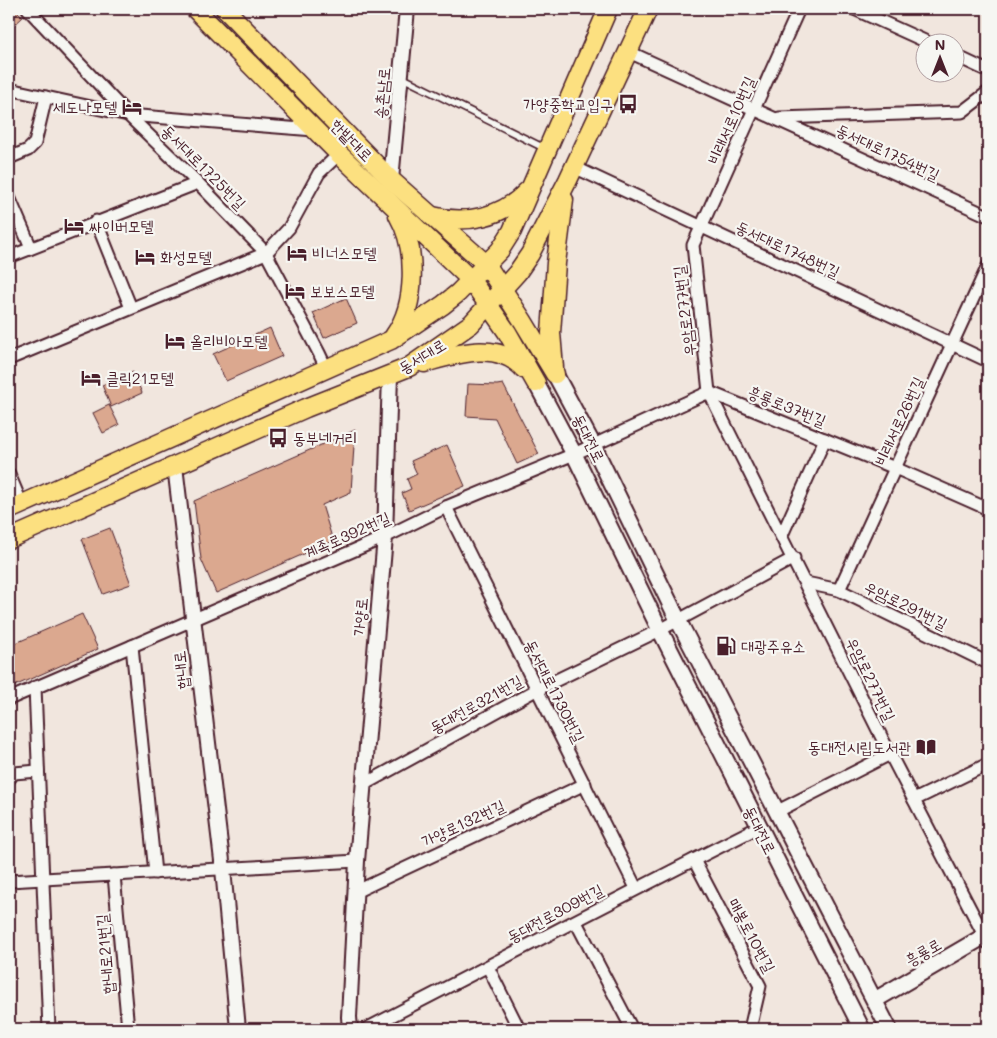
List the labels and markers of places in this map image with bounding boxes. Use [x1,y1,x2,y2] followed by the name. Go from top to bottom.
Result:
[523,93,613,114] place label: 가양중학교입구
[617,93,639,115] bus stop icon: 가양중학교입구
[53,96,117,117] place label: 세도나모텔
[121,96,143,118] hotel icon: 세도나모텔
[63,215,85,237] hotel icon: 싸이버모텔
[89,215,154,236] place label: 싸이버모텔
[286,242,308,264] hotel icon: 비너스모텔
[312,242,377,263] place label: 비너스모텔
[134,246,156,268] hotel icon: 화성모텔
[160,246,212,267] place label: 화성모텔
[284,280,306,302] hotel icon: 보보스모텔
[310,280,375,301] place label: 보보스모텔
[164,330,186,352] hotel icon: 올리비아모텔
[190,330,267,351] place label: 올리비아모텔
[80,367,102,389] hotel icon: 클릭21모텔
[106,367,174,388] place label: 클릭21모텔
[267,427,289,449] bus stop icon: 동부네거리
[293,427,357,448] place label: 동부네거리
[715,635,737,657] fuel station icon: 대광주유소
[741,635,805,656] place label: 대광주유소
[808,736,911,757] place label: 동대전시립도서관
[915,736,937,758] library icon: 동대전시립도서관

